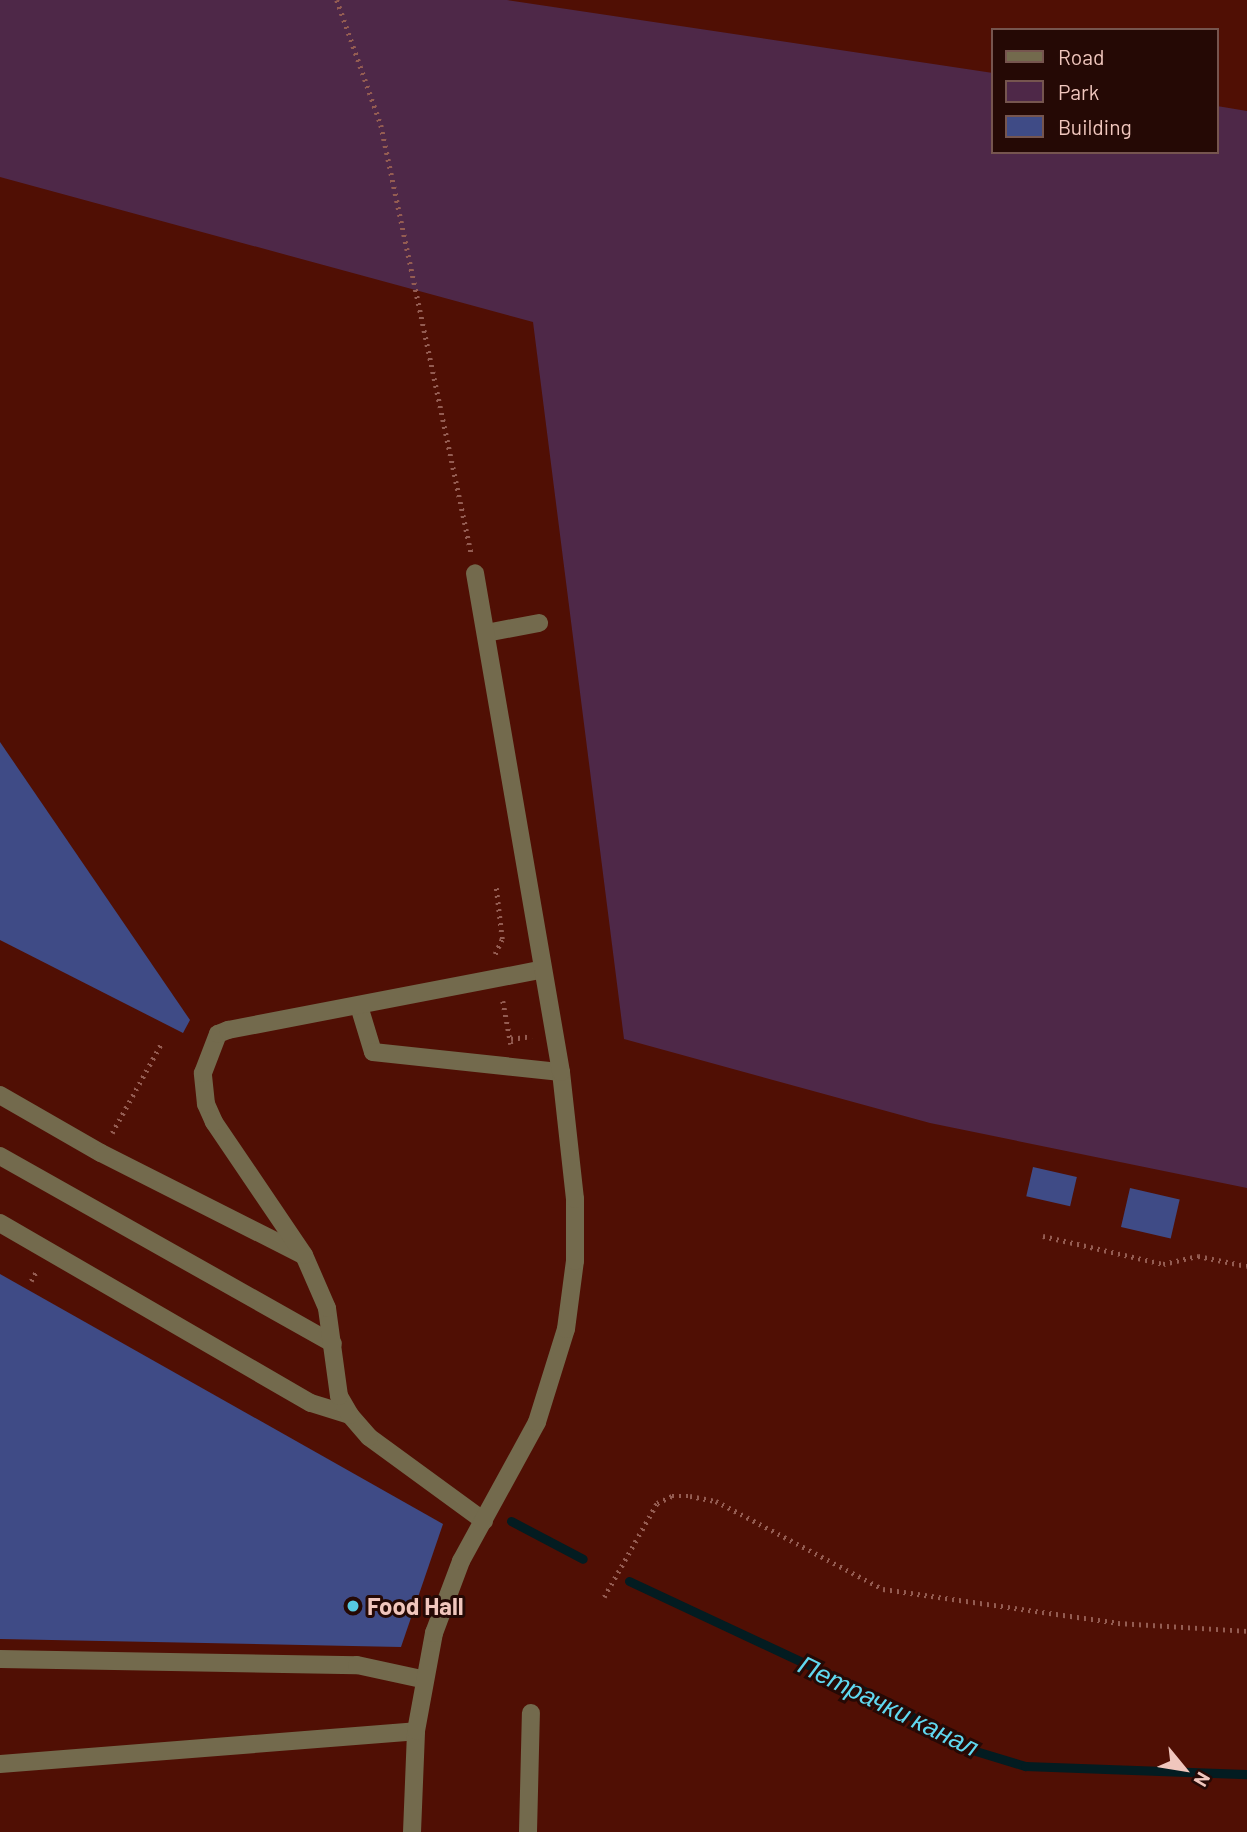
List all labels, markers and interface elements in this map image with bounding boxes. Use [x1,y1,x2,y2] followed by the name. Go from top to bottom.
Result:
[992,28,1219,154] legend
[1058,44,1104,69] text: Road
[1058,79,1099,104] text: Park
[1058,114,1132,139] text: Building
[367,1592,464,1620] place label: Food Hall
[345,1598,361,1614] marker: Food Hall
[794,1648,984,1762] water label: Петрачки канал
[1149,1734,1219,1804] north arrow
[1190,1769,1216,1791] text: N

